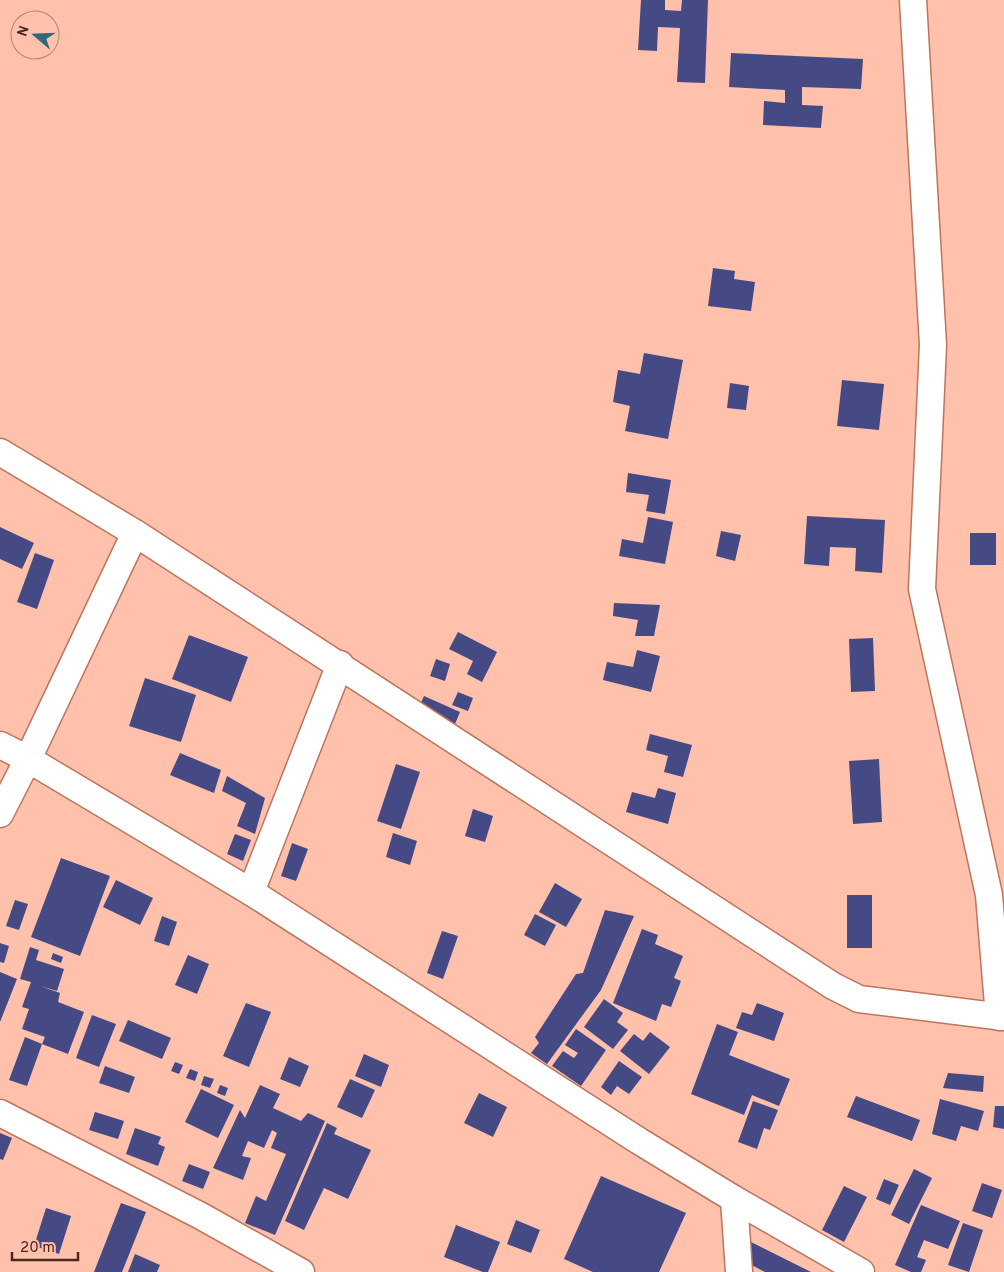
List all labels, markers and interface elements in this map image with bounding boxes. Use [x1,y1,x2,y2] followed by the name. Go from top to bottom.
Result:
[10,10,60,60] north arrow
[14,24,34,39] text: N
[12,1230,79,1262] scale bar
[20,1239,55,1258] text: 20 m

